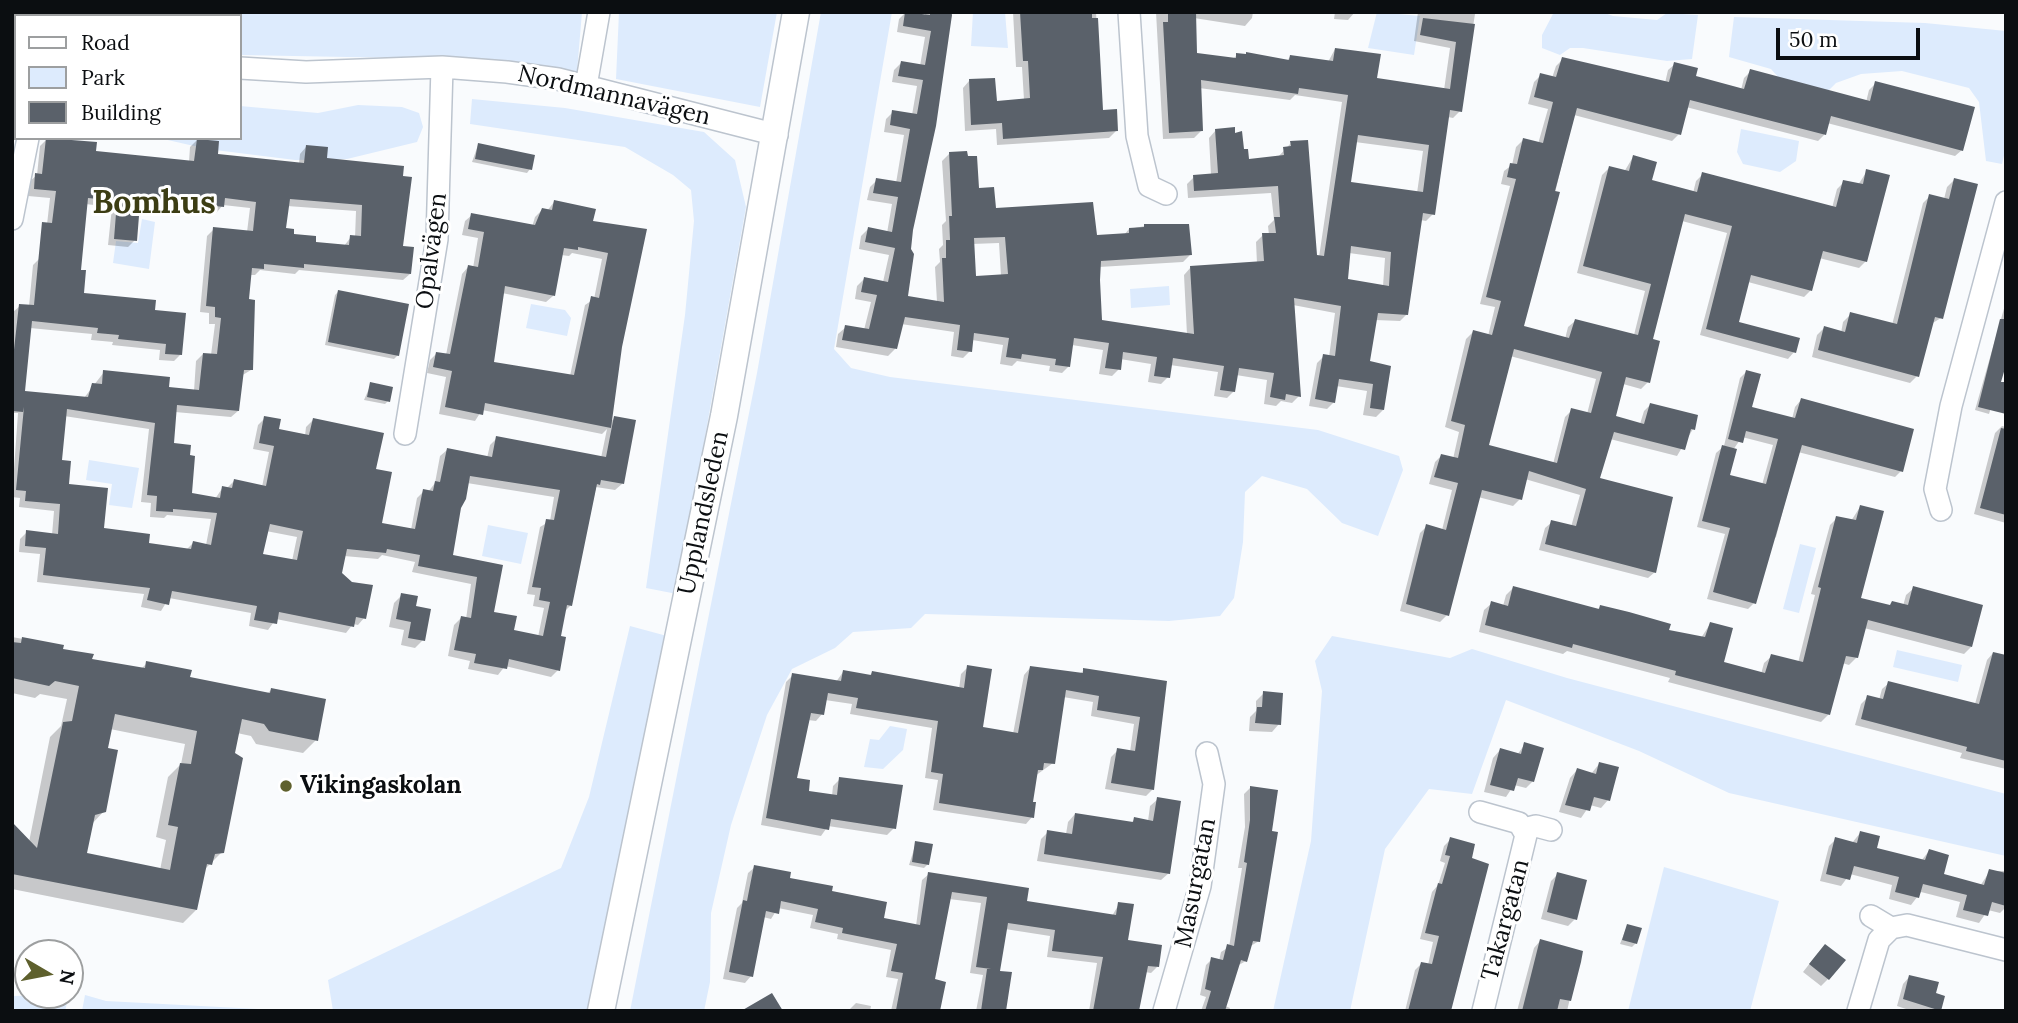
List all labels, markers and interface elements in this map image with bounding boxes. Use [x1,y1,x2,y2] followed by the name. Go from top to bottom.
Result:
[14,14,242,140] legend
[1780,14,1924,58] scale bar
[1789,26,1838,53] text: 50 m
[81,29,130,56] text: Road
[515,60,713,132] street label: Nordmannavägen
[81,64,125,91] text: Park
[81,99,161,126] text: Building
[92,185,216,223] district label: Bomhus
[411,191,453,311] street label: Opalvägen
[673,428,735,598] street label: Upplandsleden
[300,772,462,800] place label: Vikingaskolan
[278,778,294,794] marker: Vikingaskolan
[1169,816,1223,950] street label: Masurgatan
[1476,856,1536,984] street label: Takargatan
[14,939,84,1009] north arrow
[55,968,81,987] text: N

